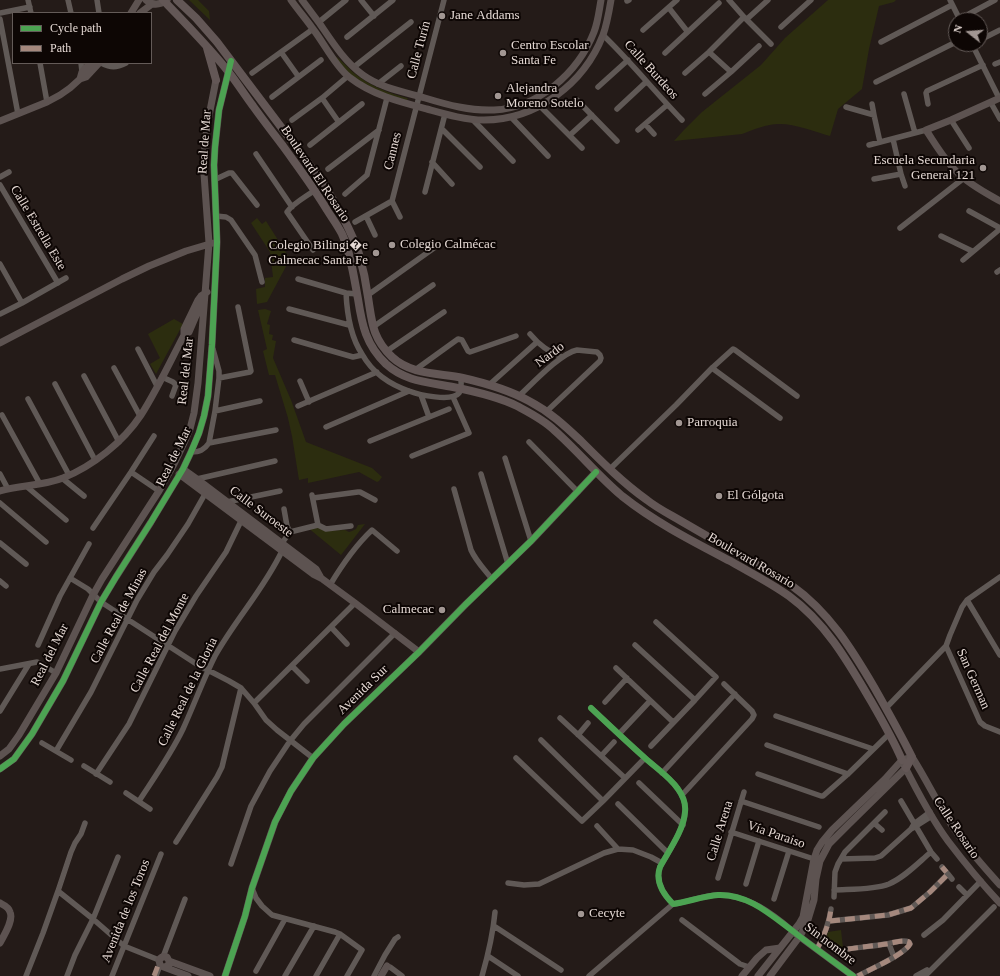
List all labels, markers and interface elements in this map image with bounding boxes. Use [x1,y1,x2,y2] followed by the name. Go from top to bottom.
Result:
[450,8,520,24] place label: Jane Addams
[437,11,447,21] marker: Jane Addams
[12,12,152,64] legend
[948,12,988,52] north arrow
[404,19,434,81] street label: Calle Turín
[50,21,102,35] text: Cycle path
[951,23,964,34] text: N
[620,37,682,103] street label: Calle Burdeos
[511,38,589,69] place label: Centro Escolar Santa Fe
[50,41,71,55] text: Path
[498,48,508,58] marker: Centro Escolar Santa Fe
[506,81,584,112] place label: Alejandra Moreno Sotelo
[493,91,503,101] marker: Alejandra Moreno Sotelo
[195,109,215,175] street label: Real de Mar
[277,123,353,225] street label: Boulevard El Rosario
[381,131,405,171] street label: Cannes
[874,153,975,184] place label: Escuela Secundaria General 121
[978,163,988,173] marker: Escuela Secundaria General 121
[7,183,69,273] street label: Calle Estrella Este
[400,237,496,253] place label: Colegio Calmécac
[268,238,368,269] place label: Colegio Bilingi�e Calmecac Santa Fe
[387,240,397,250] marker: Colegio Calmécac
[371,248,381,258] marker: Colegio Bilingi�e Calmecac Santa Fe
[175,336,197,406] street label: Real del Mar
[532,339,568,371] street label: Nardo
[687,415,738,431] place label: Parroquia
[674,418,684,428] marker: Parroquia
[153,425,195,489] street label: Real de Mar
[226,483,296,541] street label: Calle Suroeste
[727,488,784,504] place label: El Gólgota
[714,491,724,501] marker: El Gólgota
[705,530,797,592] street label: Boulevard Rosario
[87,566,151,666] street label: Calle Real de Minas
[127,590,193,696] street label: Calle Real del Monte
[383,602,434,618] place label: Calmecac
[437,605,447,615] marker: Calmecac
[28,621,72,689] street label: Real del Mar
[155,635,221,749] street label: Calle Real de la Gloria
[953,646,993,712] street label: San German
[334,662,392,718] street label: Avenida Sur
[930,794,982,862] street label: Calle Rosario
[703,799,737,863] street label: Calle Arena
[745,818,807,852] street label: Vía Paraiso
[98,857,154,965] street label: Avenida de los Toros
[589,906,625,922] place label: Cecyte
[576,909,586,919] marker: Cecyte
[801,920,859,968] street label: Sin nombre

